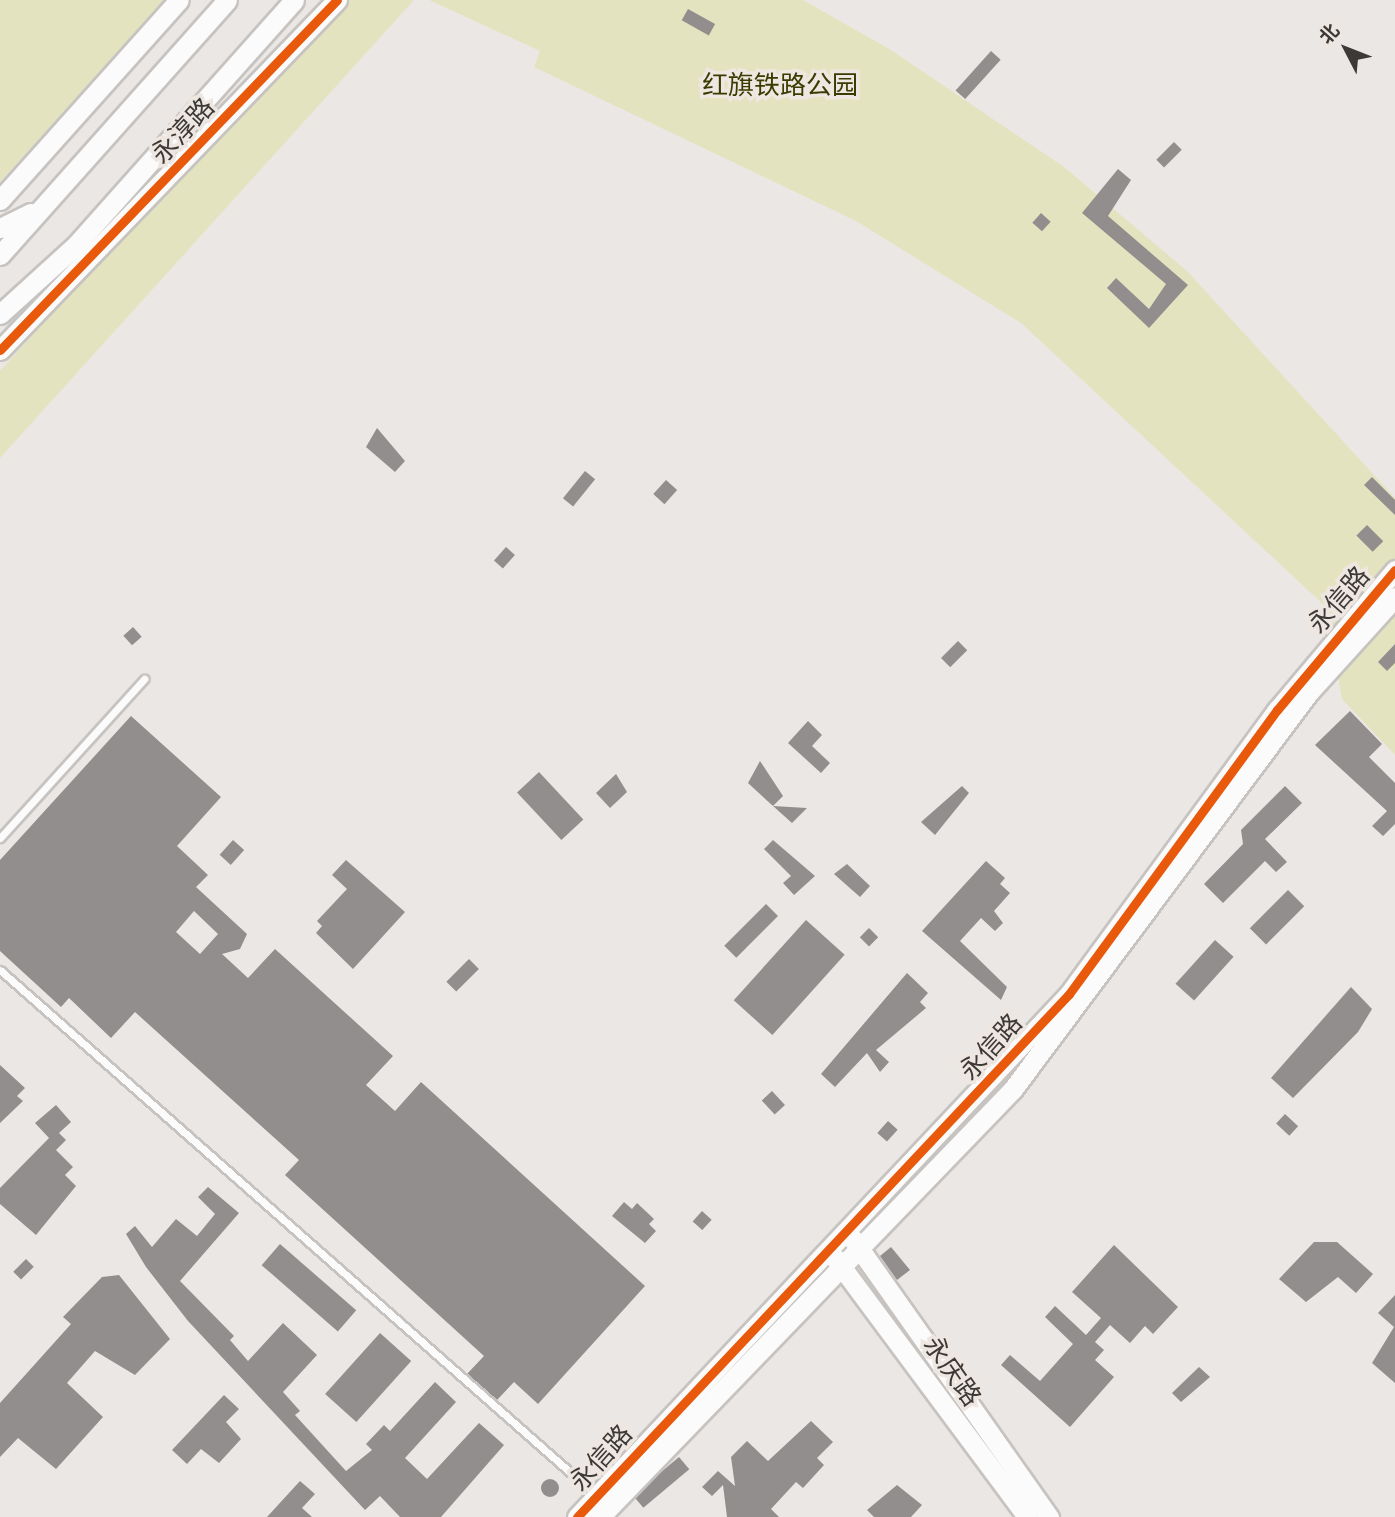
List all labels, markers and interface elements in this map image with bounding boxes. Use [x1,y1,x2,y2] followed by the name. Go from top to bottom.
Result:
[1311,14,1381,84] north arrow
[1315,20,1345,49] text: 北
[702,71,858,103] park label: 红旗铁路公园
[146,93,222,171] street label: 永淳路
[1303,561,1377,641] street label: 永信路
[954,1009,1030,1087] street label: 永信路
[916,1331,986,1413] street label: 永庆路
[564,1420,640,1498] street label: 永信路

